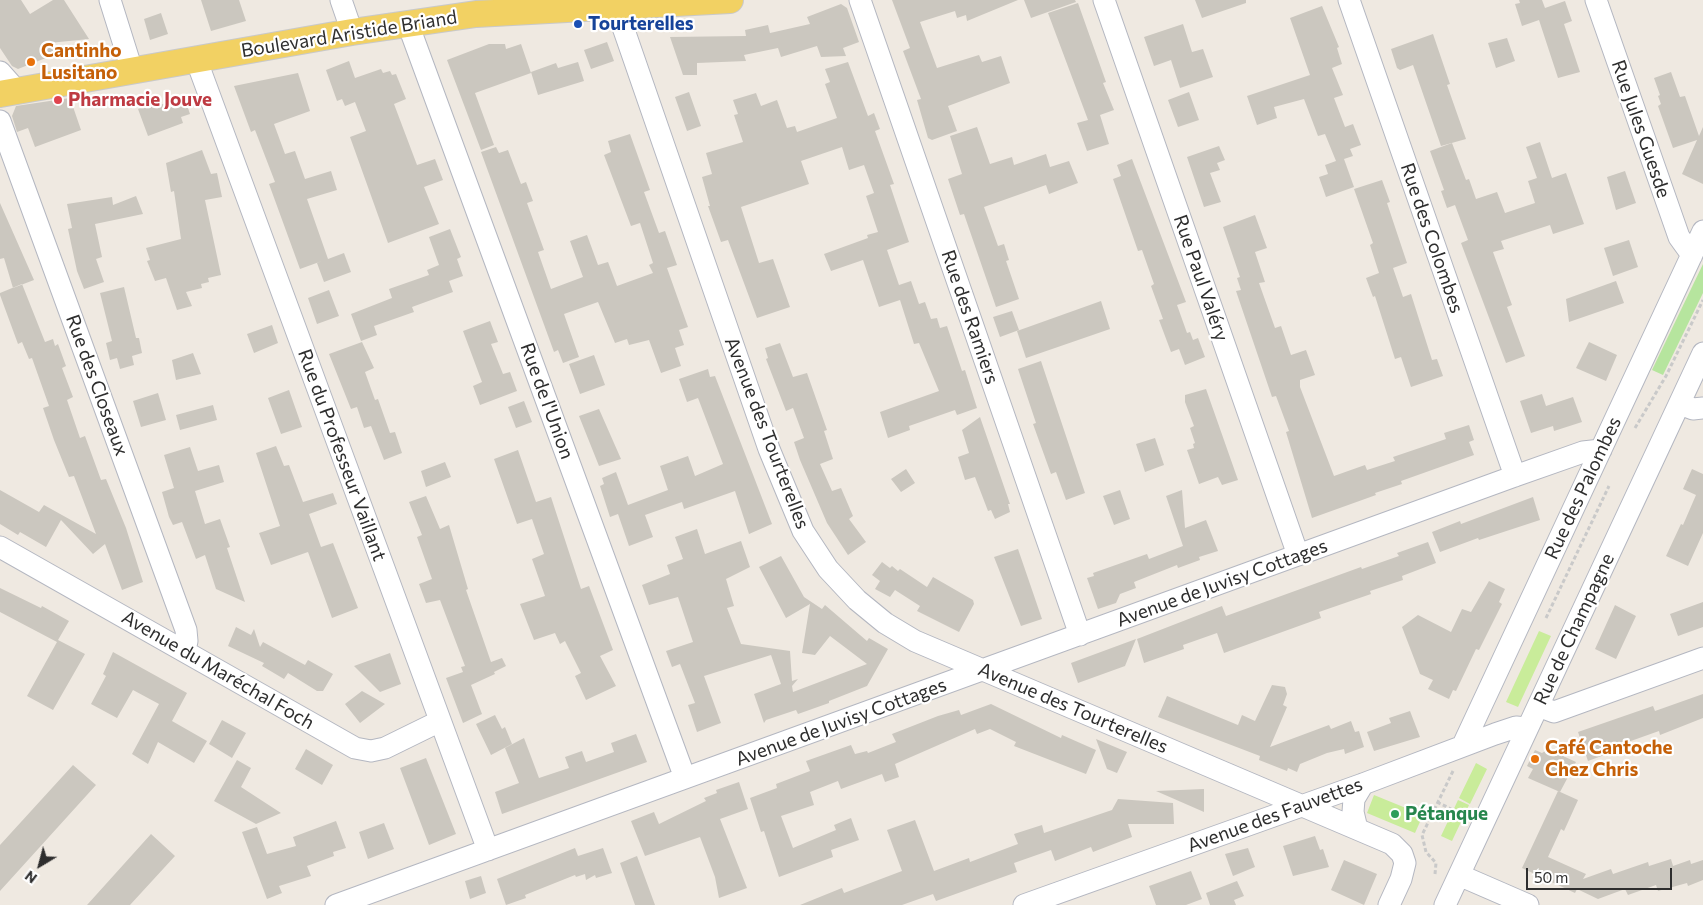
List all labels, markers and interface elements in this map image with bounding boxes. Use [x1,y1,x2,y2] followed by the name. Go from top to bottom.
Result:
[239,6,459,62] street label: Boulevard Aristide Briand
[588,13,694,35] place label: Tourterelles
[572,18,584,30] marker: Tourterelles
[41,40,122,84] place label: Cantinho Lusitano
[25,56,37,68] marker: Cantinho Lusitano
[1607,57,1675,201] street label: Rue Jules Guesde
[68,89,212,111] place label: Pharmacie Jouve
[52,94,64,106] marker: Pharmacie Jouve
[1396,160,1468,316] street label: Rue des Colombes
[1169,212,1233,344] street label: Rue Paul Valéry
[936,247,1004,387] street label: Rue des Ramiers
[61,311,133,459] street label: Rue des Closeaux
[720,334,814,532] street label: Avenue des Tourterelles
[515,340,579,462] street label: Rue de l'Union
[293,346,391,564] street label: Rue du Professeur Vaillant
[1540,413,1626,563] street label: Rue des Palombes
[1113,534,1331,632] street label: Avenue de Juvisy Cottages
[1529,550,1619,708] street label: Rue de Champagne
[118,606,318,734] street label: Avenue du Maréchal Foch
[975,658,1171,758] street label: Avenue des Tourterelles
[732,673,950,771] street label: Avenue de Juvisy Cottages
[1545,737,1673,781] place label: Café Cantoche Chez Chris
[1529,753,1541,765] marker: Café Cantoche Chez Chris
[1184,773,1366,857] street label: Avenue des Fauvettes
[1405,803,1488,825] place label: Pétanque
[1389,808,1401,820] marker: Pétanque
[15,840,65,890] north arrow
[1528,858,1674,890] scale bar
[21,867,40,887] text: N
[1534,868,1568,886] text: 50 m

